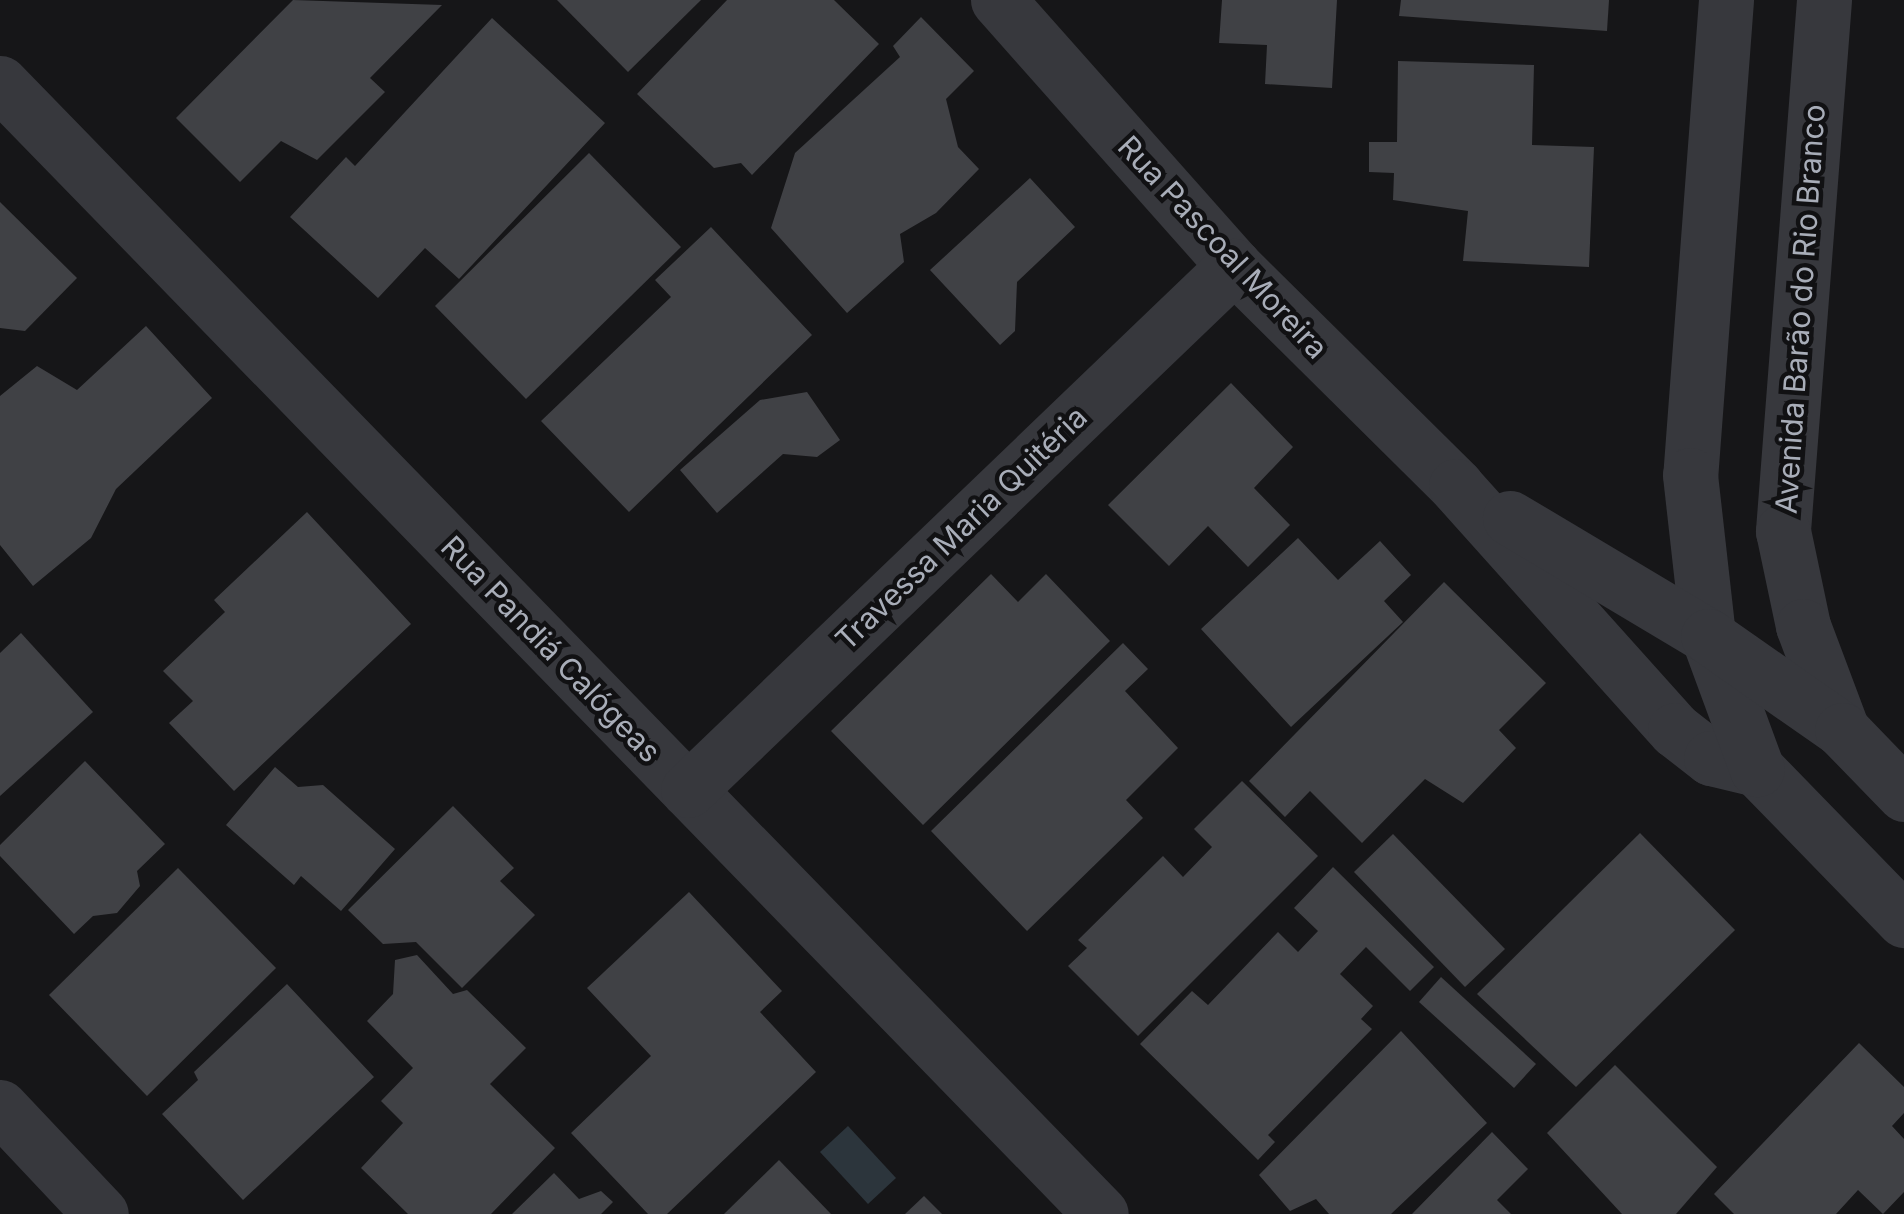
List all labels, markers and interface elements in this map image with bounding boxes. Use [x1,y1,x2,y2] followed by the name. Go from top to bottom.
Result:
[1768,103,1832,515] street label: Avenida Barão do Rio Branco
[1111,128,1335,366] street label: Rua Pascoal Moreira
[828,399,1094,657] street label: Travessa Maria Quitéria
[434,529,668,769] street label: Rua Pandiá Calógeas

